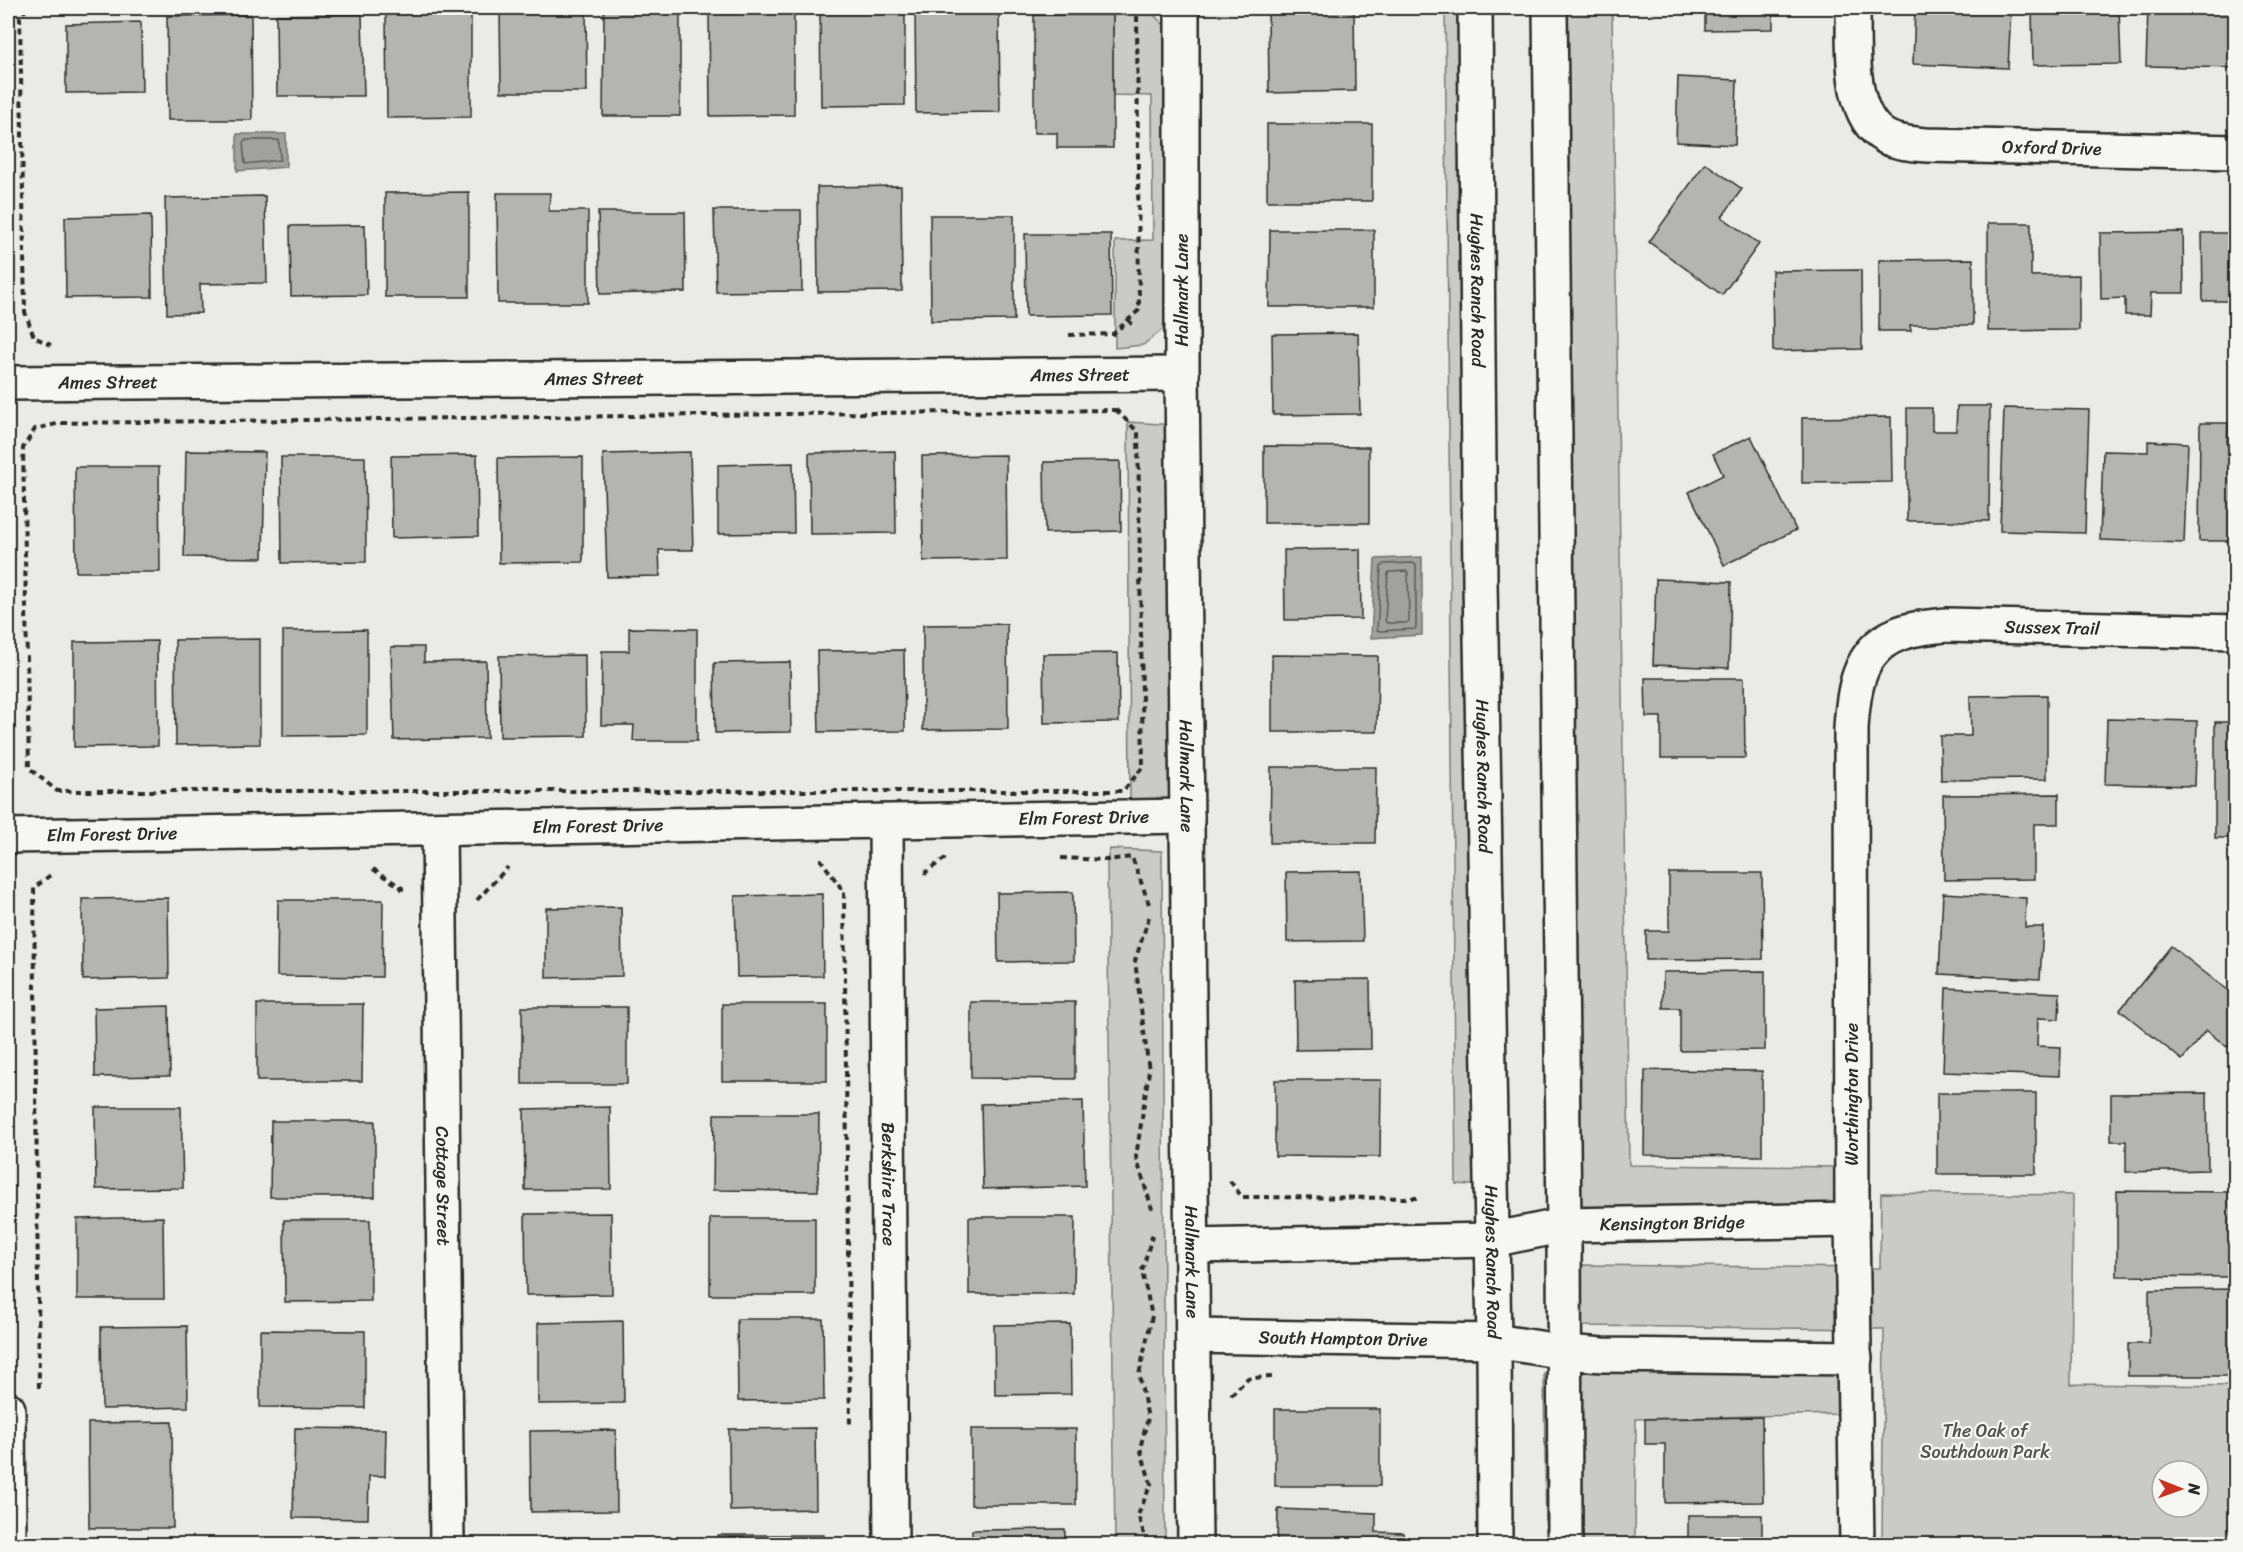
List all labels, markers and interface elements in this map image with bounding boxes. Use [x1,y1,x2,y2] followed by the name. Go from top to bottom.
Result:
[2002,131,2102,165] street label: Oxford Drive
[1461,213,1494,368] street label: Hughes Ranch Road
[1166,234,1198,346] street label: Hallmark Lane
[1029,358,1130,391] street label: Ames Street
[543,362,644,395] street label: Ames Street
[57,366,158,399] street label: Ames Street
[2004,610,2101,645] street label: Sussex Trail
[1466,699,1501,855] street label: Hughes Ranch Road
[1170,719,1203,833] street label: Hallmark Lane
[1018,801,1150,835] street label: Elm Forest Drive
[532,809,664,843] street label: Elm Forest Drive
[46,817,178,851] street label: Elm Forest Drive
[1836,1023,1868,1165] street label: Worthington Drive
[872,1122,905,1246] street label: Berkshire Trace
[426,1126,460,1246] street label: Cottage Street
[1475,1185,1510,1341] street label: Hughes Ranch Road
[1175,1205,1208,1319] street label: Hallmark Lane
[1600,1206,1745,1240] street label: Kensington Bridge
[1258,1321,1428,1356] street label: South Hampton Drive
[1920,1415,2050,1468] park label: The Oak of Southdown Park
[2150,1459,2210,1519] north arrow
[2180,1482,2209,1496] text: N

